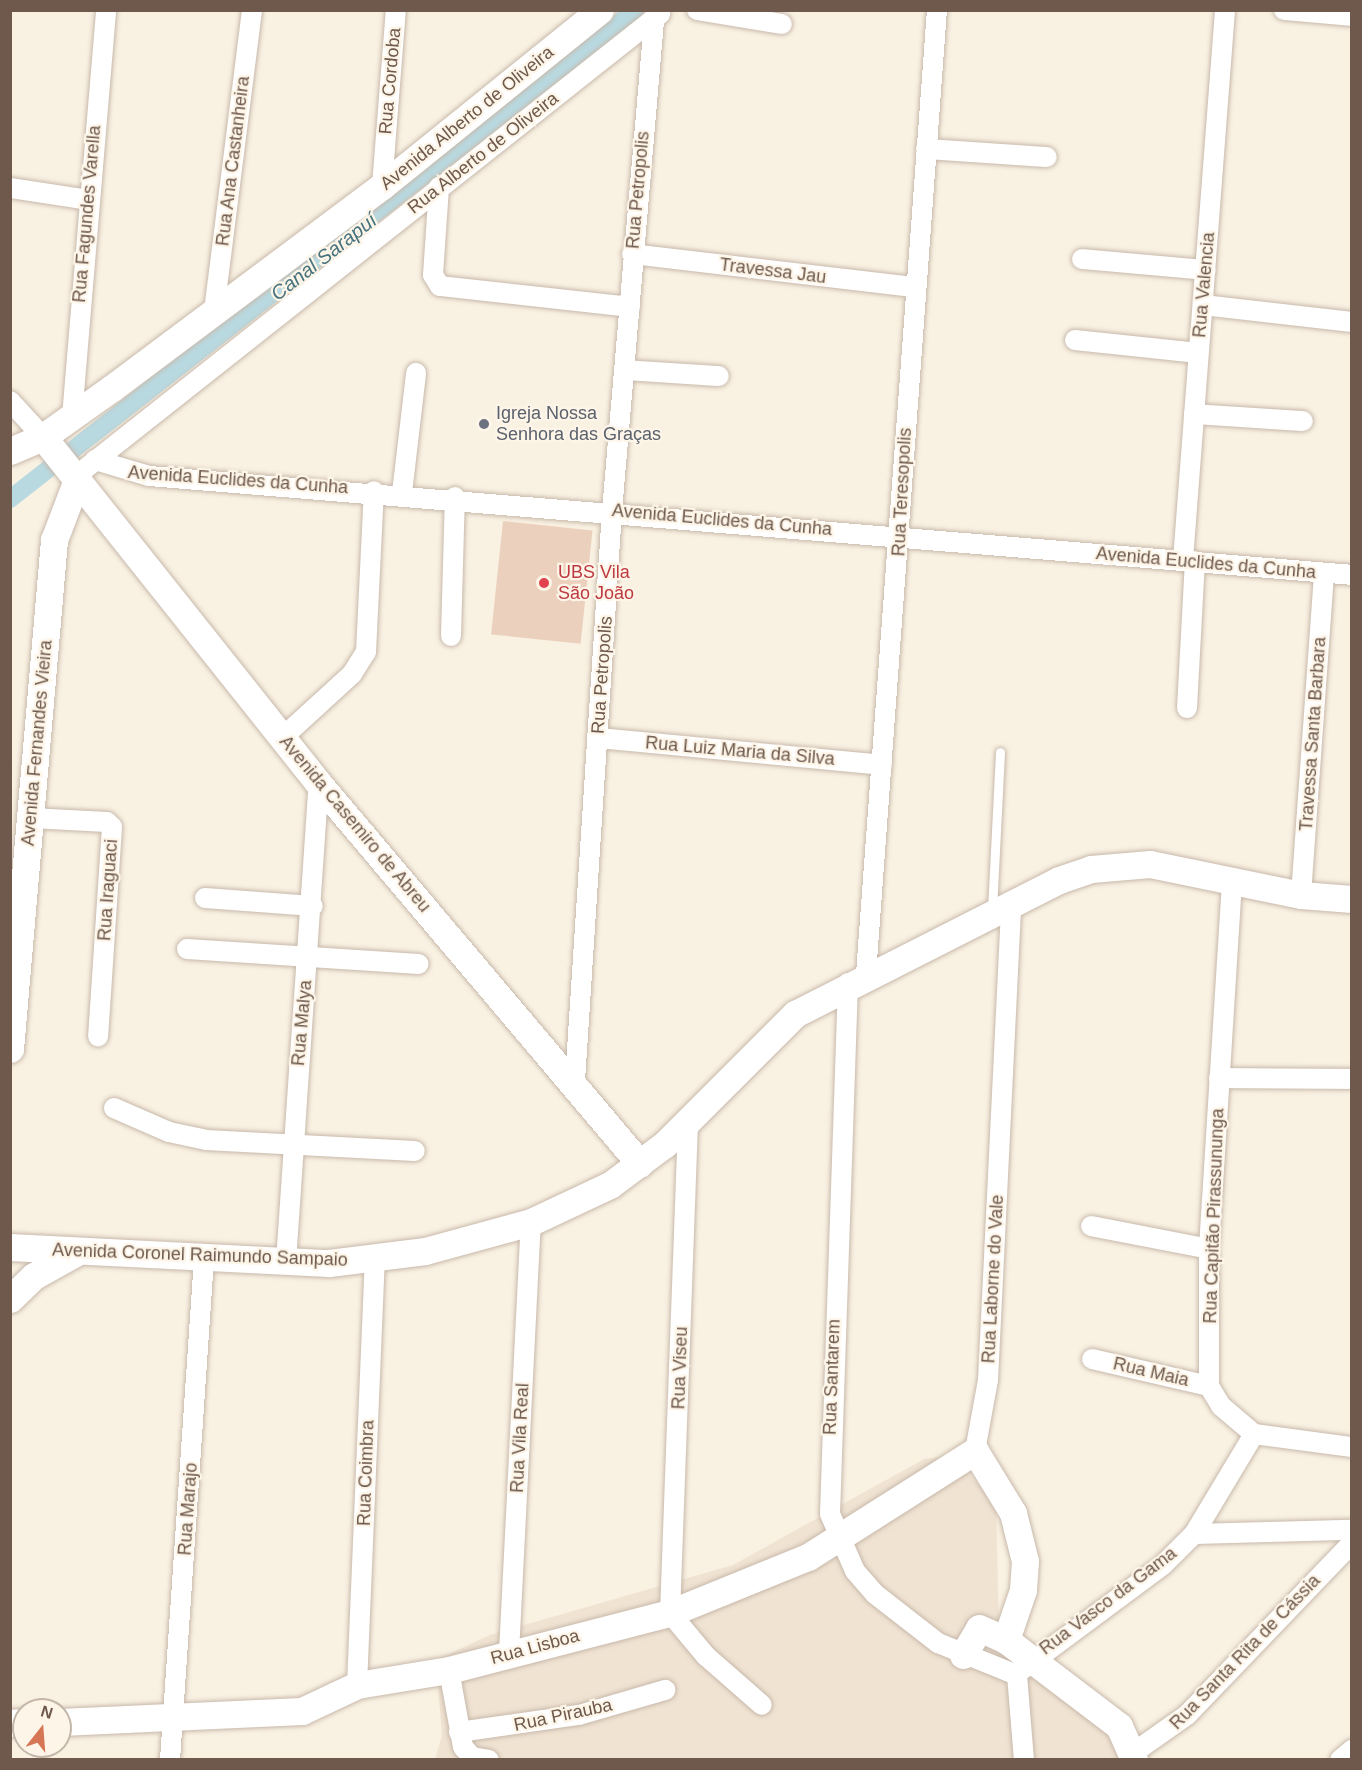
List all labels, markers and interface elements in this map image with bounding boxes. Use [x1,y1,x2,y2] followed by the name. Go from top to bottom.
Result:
[375,27,405,135] street label: Rua Cordoba
[376,41,558,195] street label: Avenida Alberto de Oliveira
[212,74,254,248] street label: Rua Ana Castanheira
[403,87,563,219] street label: Rua Alberto de Oliveira
[68,125,106,303] street label: Rua Fagundes Varella
[622,130,654,250] street label: Rua Petropolis
[266,208,382,306] water label: Canal Sarapuí
[1189,231,1219,339] street label: Rua Valencia
[718,254,828,288] street label: Travessa Jau
[496,403,661,446] place label: Igreja Nossa Senhora das Graças
[477,417,491,431] marker: Igreja Nossa Senhora das Graças
[888,427,916,557] street label: Rua Teresopolis
[127,462,349,498] street label: Avenida Euclides da Cunha
[611,500,833,540] street label: Avenida Euclides da Cunha
[1095,543,1317,583] street label: Avenida Euclides da Cunha
[558,562,634,604] place label: UBS Vila São João
[535,574,553,592] marker: UBS Vila São João
[587,615,617,735] street label: Rua Petropolis
[1295,636,1331,832] street label: Travessa Santa Barbara
[17,639,57,847] street label: Avenida Fernandes Vieira
[274,731,436,917] street label: Avenida Casemiro de Abreu
[644,732,836,770] street label: Rua Luiz Maria da Silva
[94,838,122,942] street label: Rua Iraguaci
[287,979,317,1067] street label: Rua Malya
[1199,1108,1229,1324] street label: Rua Capitão Pirassununga
[978,1194,1008,1364] street label: Rua Laborne do Vale
[52,1239,348,1271] street label: Avenida Coronel Raimundo Sampaio
[819,1319,845,1435] street label: Rua Santarem
[668,1326,692,1410] street label: Rua Viseu
[1111,1353,1191,1391] street label: Rua Maia
[506,1383,534,1493] street label: Rua Vila Real
[353,1420,379,1526] street label: Rua Coimbra
[174,1462,202,1556] street label: Rua Marajo
[1035,1542,1181,1660] street label: Rua Vasco da Gama
[1165,1570,1325,1734] street label: Rua Santa Rita de Cássia
[488,1625,582,1669] street label: Rua Lisboa
[512,1694,614,1736] street label: Rua Pirauba
[12,1698,72,1758] north arrow
[39,1702,55,1722] text: N

